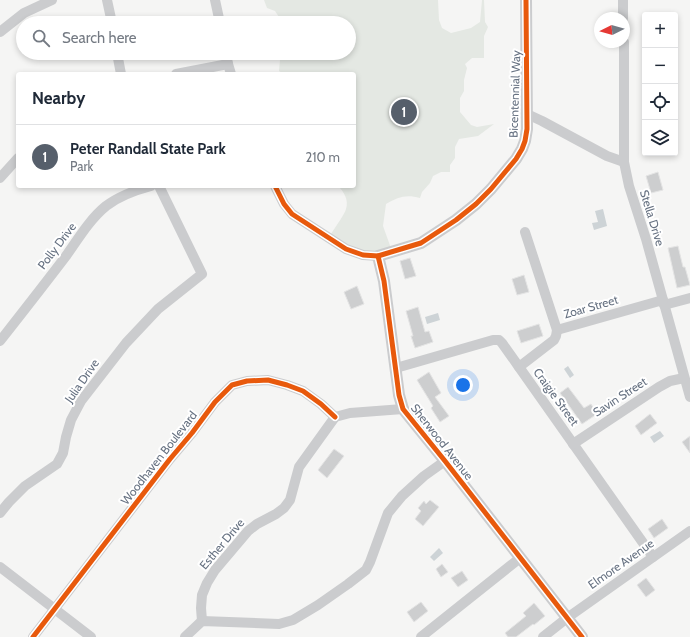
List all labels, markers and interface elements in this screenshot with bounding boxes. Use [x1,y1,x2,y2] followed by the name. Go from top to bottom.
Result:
[594,12,630,48] north arrow
[642,12,678,156] map controls
[642,12,678,48] button: +
[16,16,356,60] search box
[30,27,52,49] icon: search
[62,29,137,47] text: Search here
[642,48,678,84] button: −
[505,50,524,138] street label: Bicentennial Way
[642,84,678,120] button: locate
[32,88,85,108] text: Nearby
[391,97,417,127] pin: 1
[642,120,678,156] button: layers
[70,140,226,158] text: Peter Randall State Park
[43,149,47,165] text: 1
[306,149,340,165] text: 210 m
[70,158,93,174] text: Park
[637,188,668,248] street label: Stella Drive
[34,219,79,272] street label: Polly Drive
[562,292,620,321] street label: Zoar Street
[61,356,102,406] street label: Julia Drive
[530,365,582,429] street label: Craigie Street
[590,374,649,420] street label: Savin Street
[453,375,473,395] your location
[408,401,477,483] street label: Sherwood Avenue
[117,408,200,508] street label: Woodhaven Boulevard
[196,515,247,572] street label: Esther Drive
[585,535,657,592] street label: Elmore Avenue

